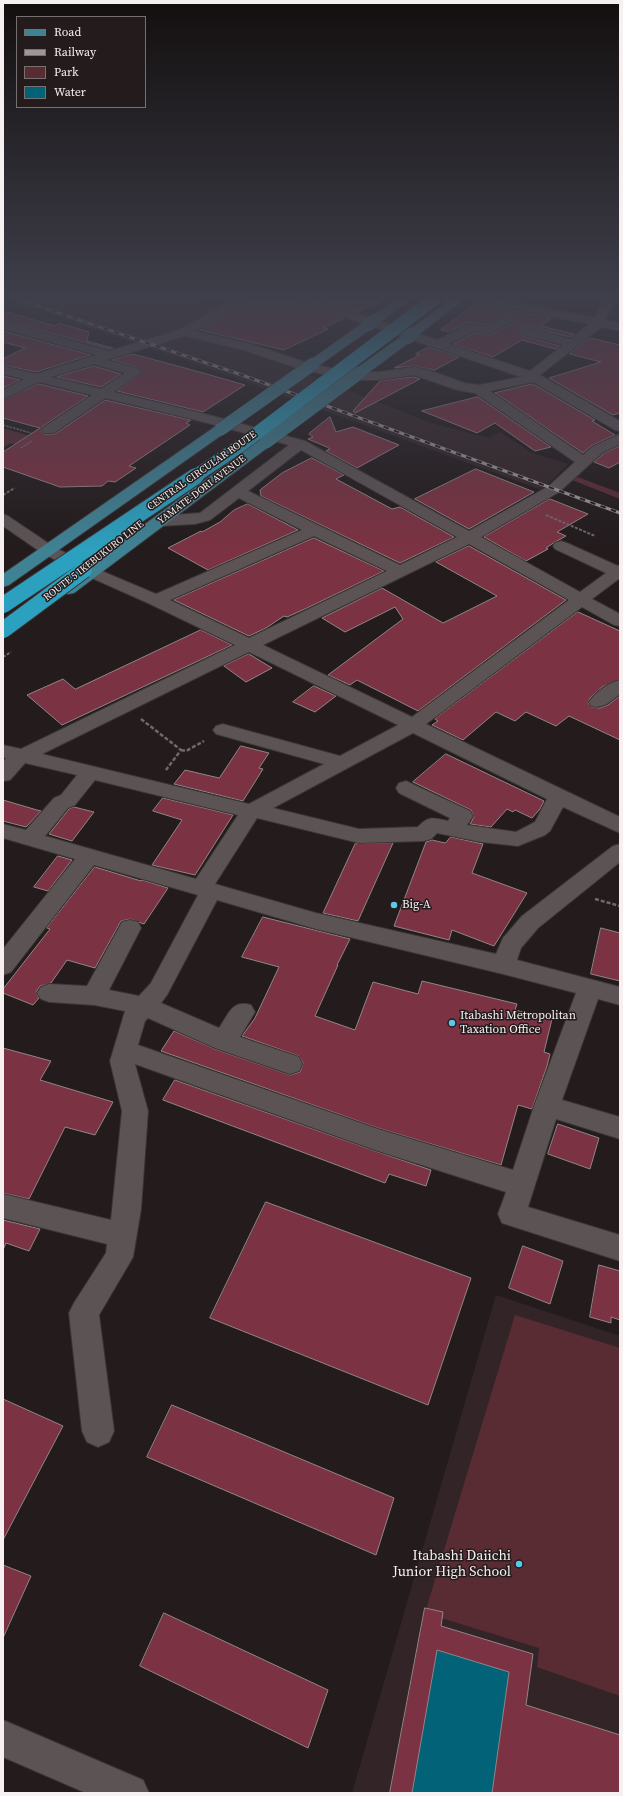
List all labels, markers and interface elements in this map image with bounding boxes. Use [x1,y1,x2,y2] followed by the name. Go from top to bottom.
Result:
[16,16,146,108] legend
[54,24,81,40] text: Road
[54,44,96,60] text: Railway
[54,64,79,80] text: Park
[54,84,86,100] text: Water
[145,429,259,513] street label: CENTRAL CIRCULAR ROUTE
[156,453,248,527] street label: YAMATE-DORI AVENUE
[42,518,146,604] street label: ROUTE 5 IKEBUKURO LINE
[402,898,431,912] place label: Big-A
[389,900,399,910] marker: Big-A
[460,1009,576,1037] place label: Itabashi Metropolitan Taxation Office
[447,1018,457,1028] marker: Itabashi Metropolitan Taxation Office
[393,1548,511,1580] place label: Itabashi Daiichi Junior High School
[514,1559,524,1569] marker: Itabashi Daiichi Junior High School

